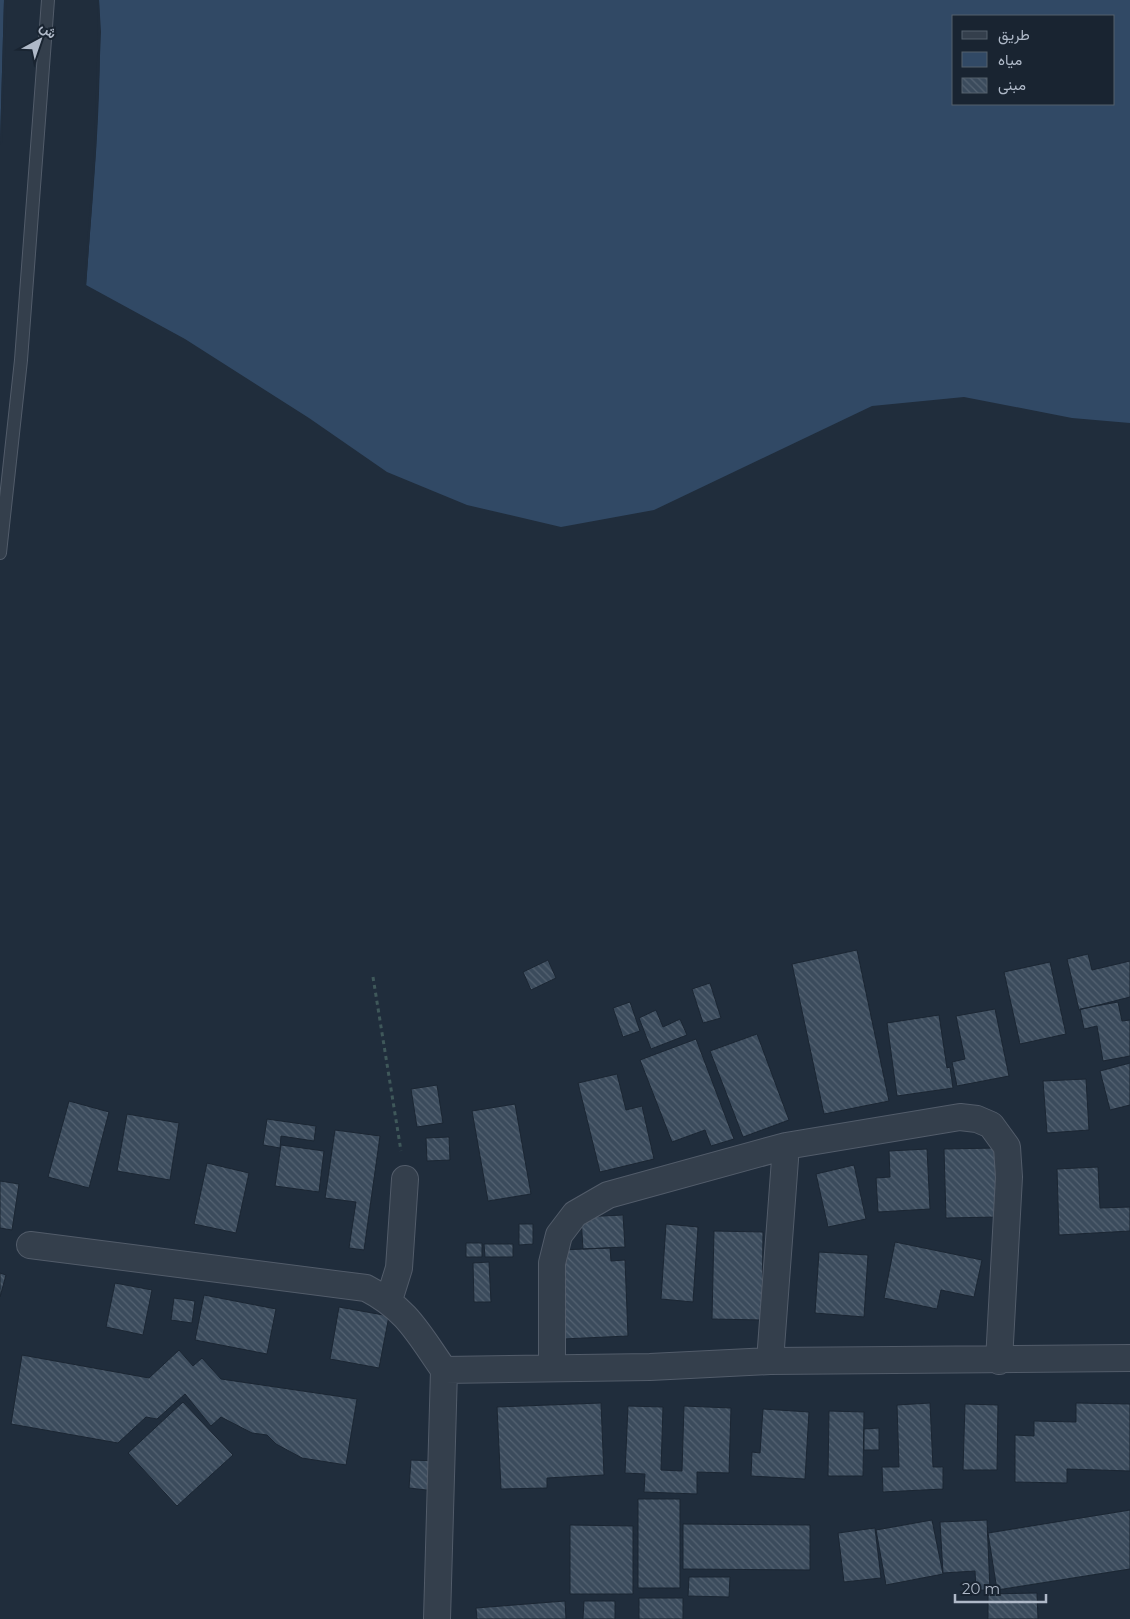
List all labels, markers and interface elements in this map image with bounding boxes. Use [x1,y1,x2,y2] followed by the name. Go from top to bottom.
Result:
[15,15,65,65] north arrow
[952,15,1115,105] legend
[36,18,61,42] text: ش
[998,25,1030,45] text: طريق
[998,50,1022,69] text: مياه
[998,75,1026,95] text: مبنى
[955,1572,1046,1604] scale bar
[962,1579,1000,1598] text: 20 m

